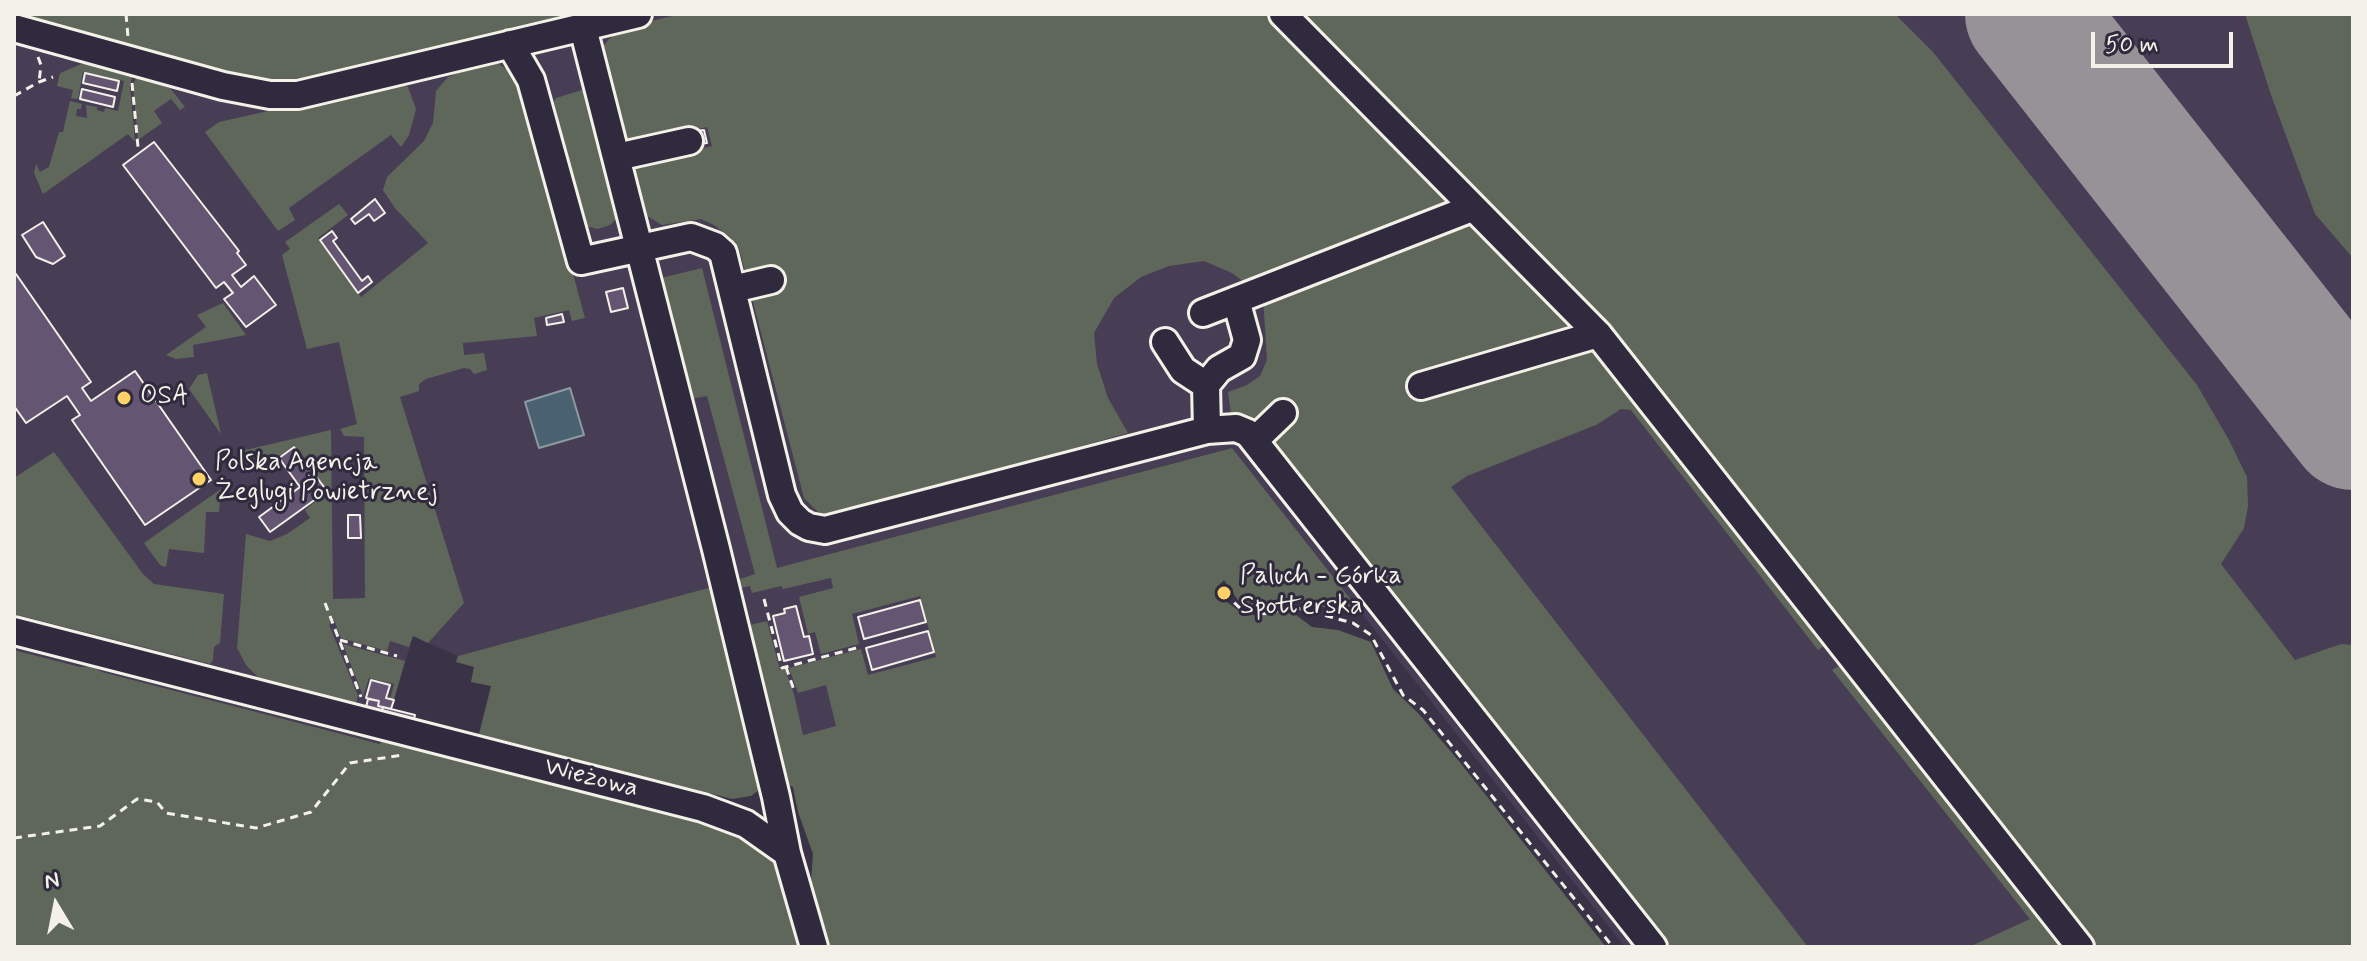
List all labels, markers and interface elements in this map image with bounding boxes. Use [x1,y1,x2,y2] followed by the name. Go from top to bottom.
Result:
[2095,16,2237,66] scale bar
[2105,30,2159,61] text: 50 m
[140,382,188,414] place label: OSA
[115,389,133,407] marker: OSA
[215,448,437,510] place label: Polska Agencja Żeglugi Powietrznej
[190,470,208,488] marker: Polska Agencja Żeglugi Powietrznej
[1240,562,1402,624] place label: Paluch - Górka Spotterska
[1215,584,1233,602] marker: Paluch - Górka Spotterska
[541,752,641,806] street label: Wieżowa
[16,865,96,945] north arrow
[42,866,61,896] text: N

